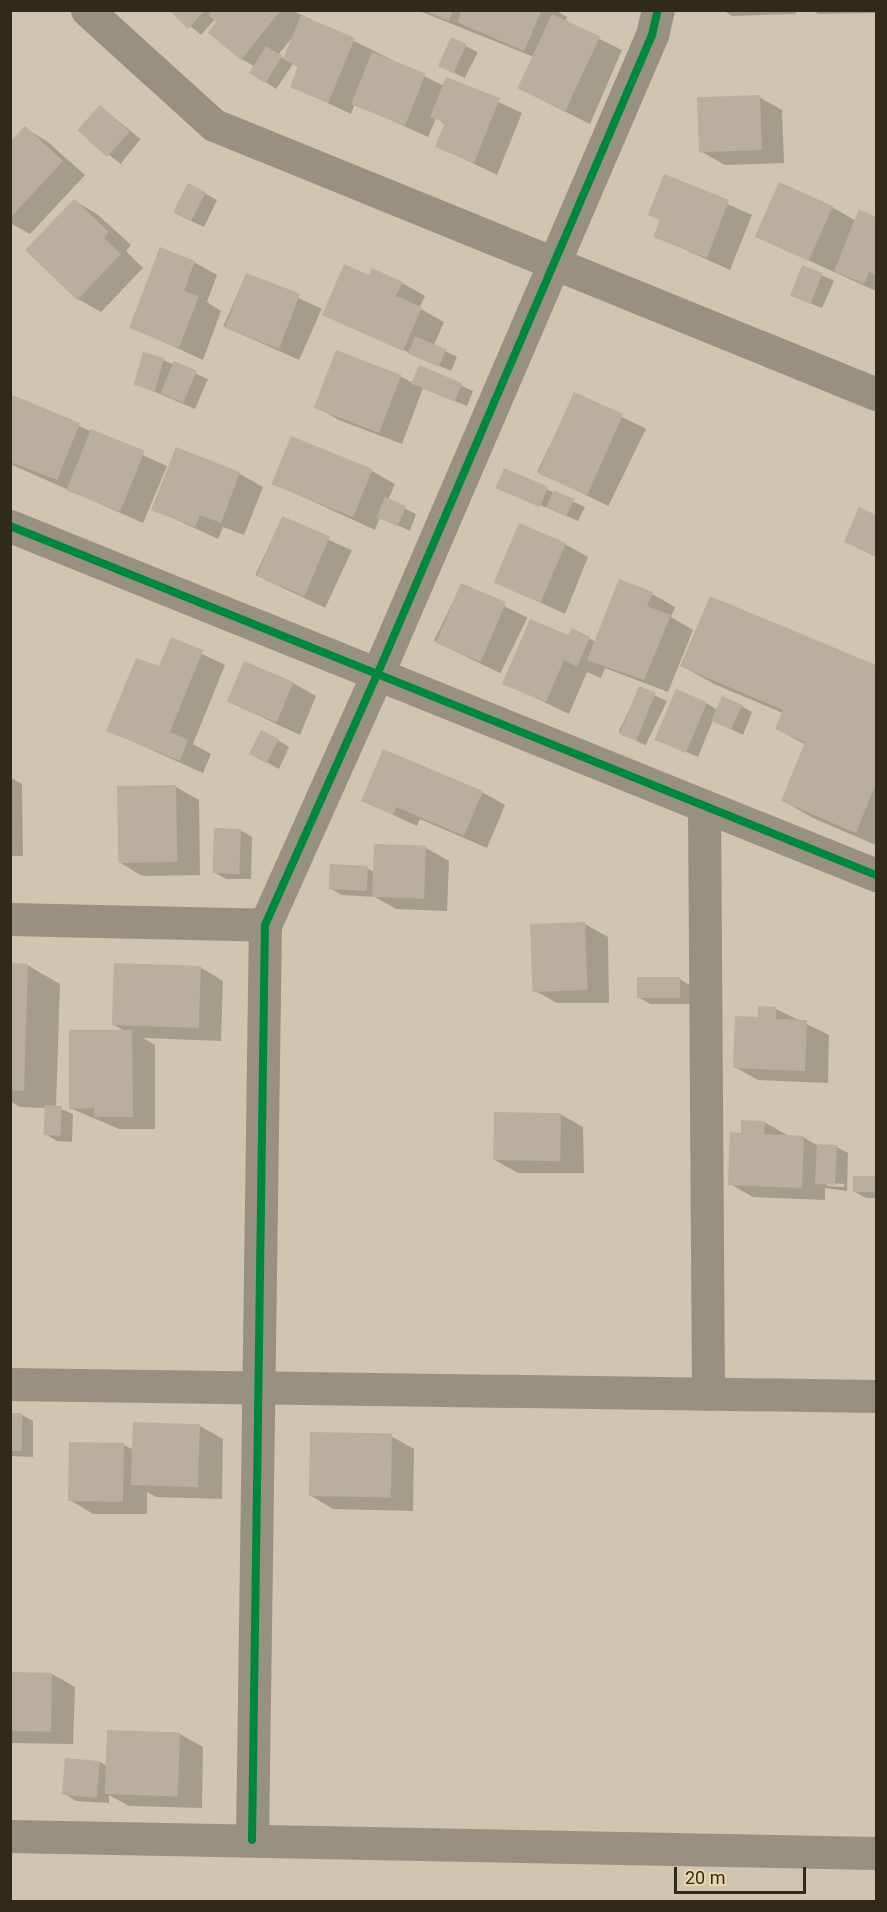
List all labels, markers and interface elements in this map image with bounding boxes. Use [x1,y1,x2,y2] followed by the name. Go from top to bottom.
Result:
[677,1855,809,1893] scale bar
[685,1867,725,1888] text: 20 m

